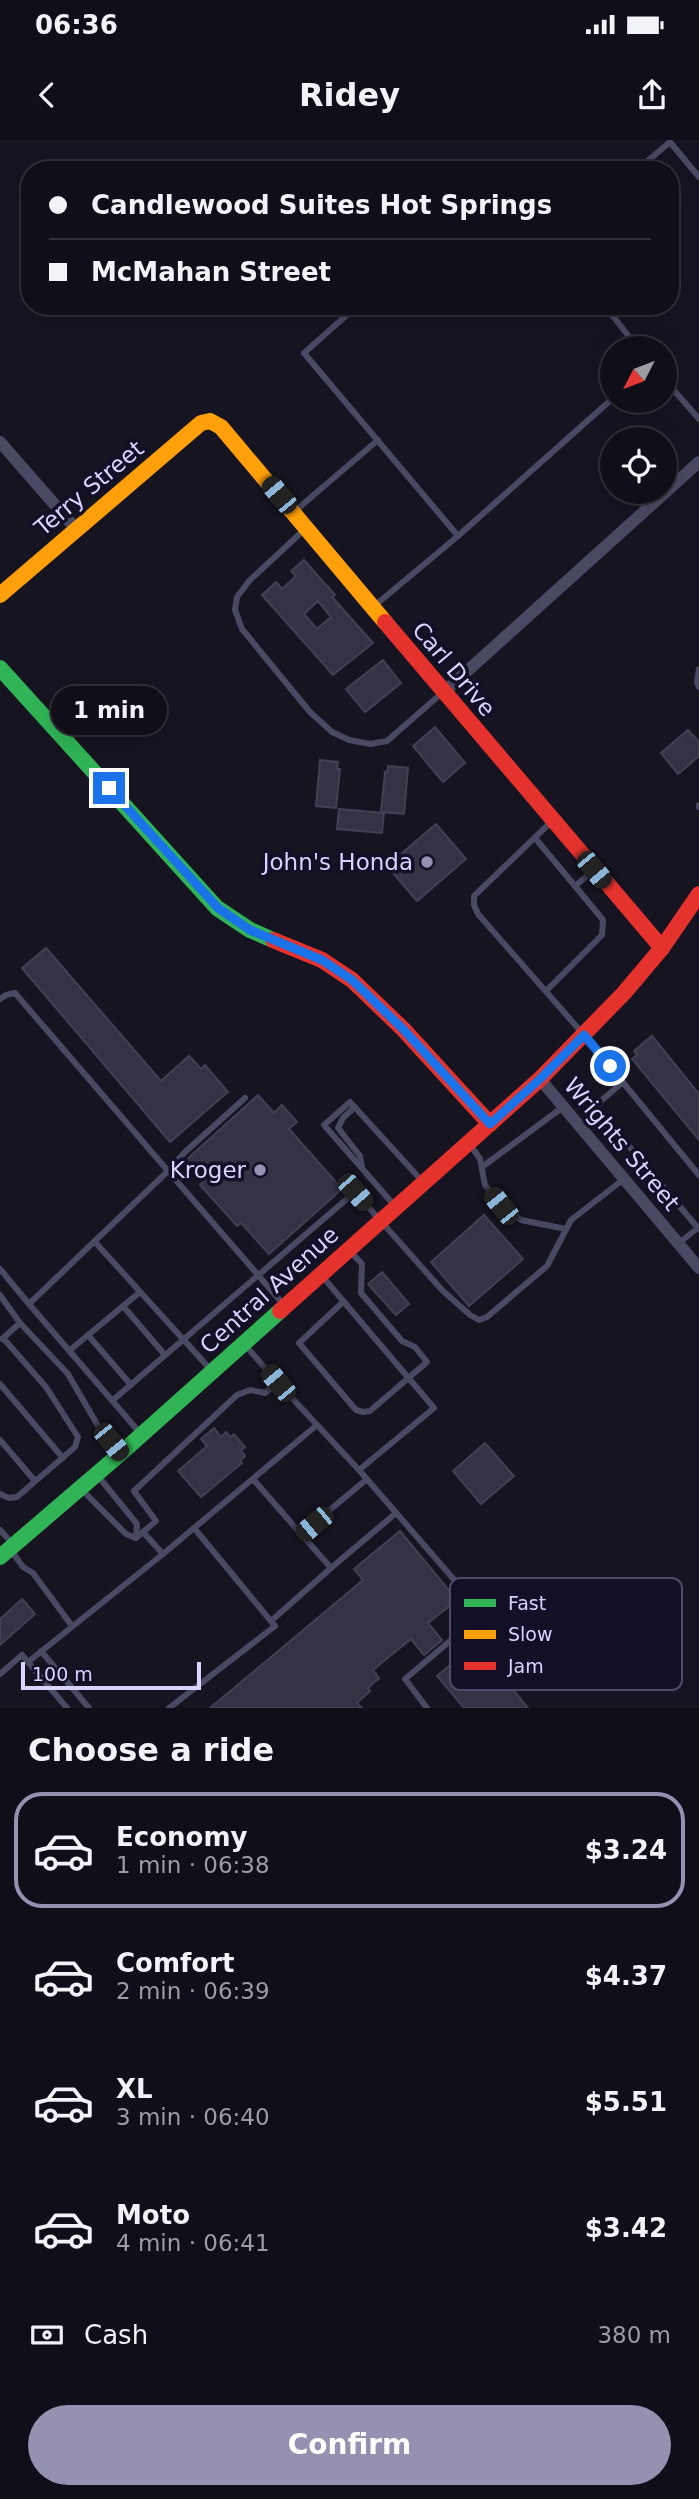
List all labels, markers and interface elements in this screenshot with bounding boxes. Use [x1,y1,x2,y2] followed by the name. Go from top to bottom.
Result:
[35,10,118,40] text: 06:36
[28,76,66,114] icon: back
[299,76,400,114] text: Ridey
[633,76,671,114] icon: share
[91,190,552,220] text: Candlewood Suites Hot Springs
[91,257,331,287] text: McMahan Street
[600,336,677,413] north arrow
[600,336,677,504] map controls
[600,427,677,504] button: locate
[29,435,149,542] street label: Terry Street
[258,472,301,518] car
[407,617,501,721] street label: Carl Drive
[51,686,167,736] callout: 1 min
[73,697,145,723] text: 1 min
[93,772,125,804] route end
[573,847,616,893] car
[261,849,413,875] place label: John's Honda
[419,854,435,870] marker: John's Honda
[594,1050,626,1082] route start
[559,1072,685,1216] street label: Wrights Street
[170,1157,247,1183] place label: Kroger
[252,1162,268,1178] marker: Kroger
[334,1169,377,1215] car
[480,1183,523,1229] car
[195,1221,343,1359] street label: Central Avenue
[257,1360,300,1406] car
[90,1419,133,1465] car
[292,1502,337,1546] car
[450,1578,682,1690] legend
[508,1592,546,1614] text: Fast
[508,1623,553,1645] text: Slow
[507,1655,544,1677] text: Jam
[21,1659,201,1691] scale bar
[32,1663,93,1685] text: 100 m
[28,1731,274,1769] text: Choose a ride
[32,1819,95,1882] icon: car
[116,1822,247,1852] text: Economy
[585,1835,667,1865] text: $3.24
[116,1852,270,1878] text: 1 min · 06:38
[32,1945,95,2008] icon: car
[116,1948,234,1978] text: Comfort
[585,1961,667,1991] text: $4.37
[116,1978,270,2004] text: 2 min · 06:39
[32,2071,95,2134] icon: car
[116,2074,153,2104] text: XL
[585,2087,667,2117] text: $5.51
[116,2104,270,2130] text: 3 min · 06:40
[32,2197,95,2260] icon: car
[116,2200,190,2230] text: Moto
[585,2213,667,2243] text: $3.42
[116,2230,270,2256] text: 4 min · 06:41
[28,2316,66,2354] icon: cash
[84,2320,148,2350] text: Cash
[597,2322,671,2348] text: 380 m
[28,2405,671,2485] button: Confirm

